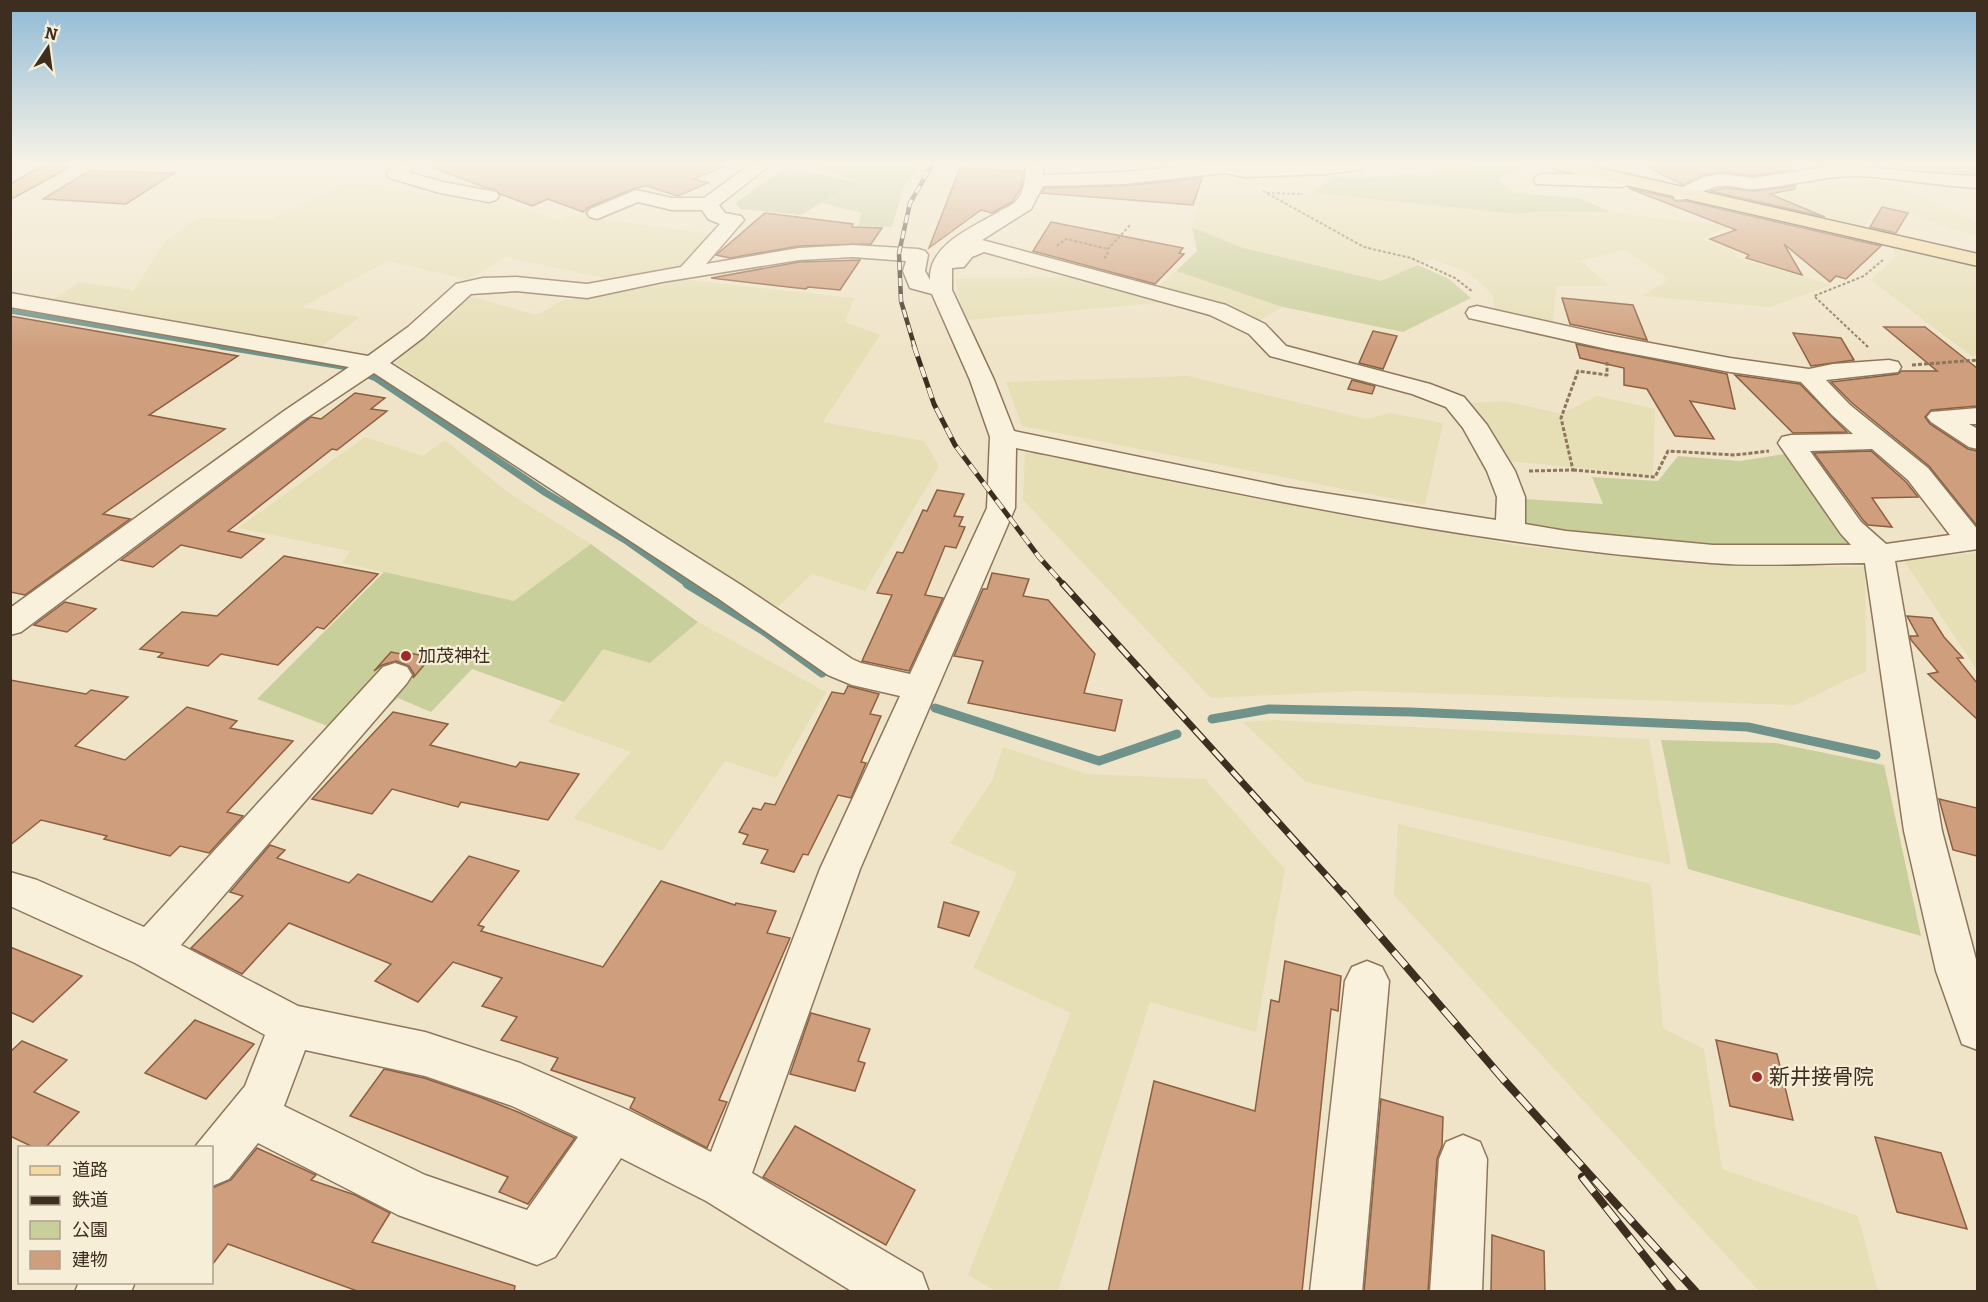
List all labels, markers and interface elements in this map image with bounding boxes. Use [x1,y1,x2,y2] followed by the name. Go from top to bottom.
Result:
[18,18,78,78] north arrow
[43,23,59,45] text: N
[418,645,490,667] place label: 加茂神社
[399,649,413,663] marker: 加茂神社
[1769,1064,1874,1090] place label: 新井接骨院
[1750,1070,1764,1084] marker: 新井接骨院
[18,1146,213,1284] legend
[72,1159,108,1181] text: 道路
[72,1189,108,1211] text: 鉄道
[72,1219,108,1241] text: 公園
[72,1249,108,1271] text: 建物

